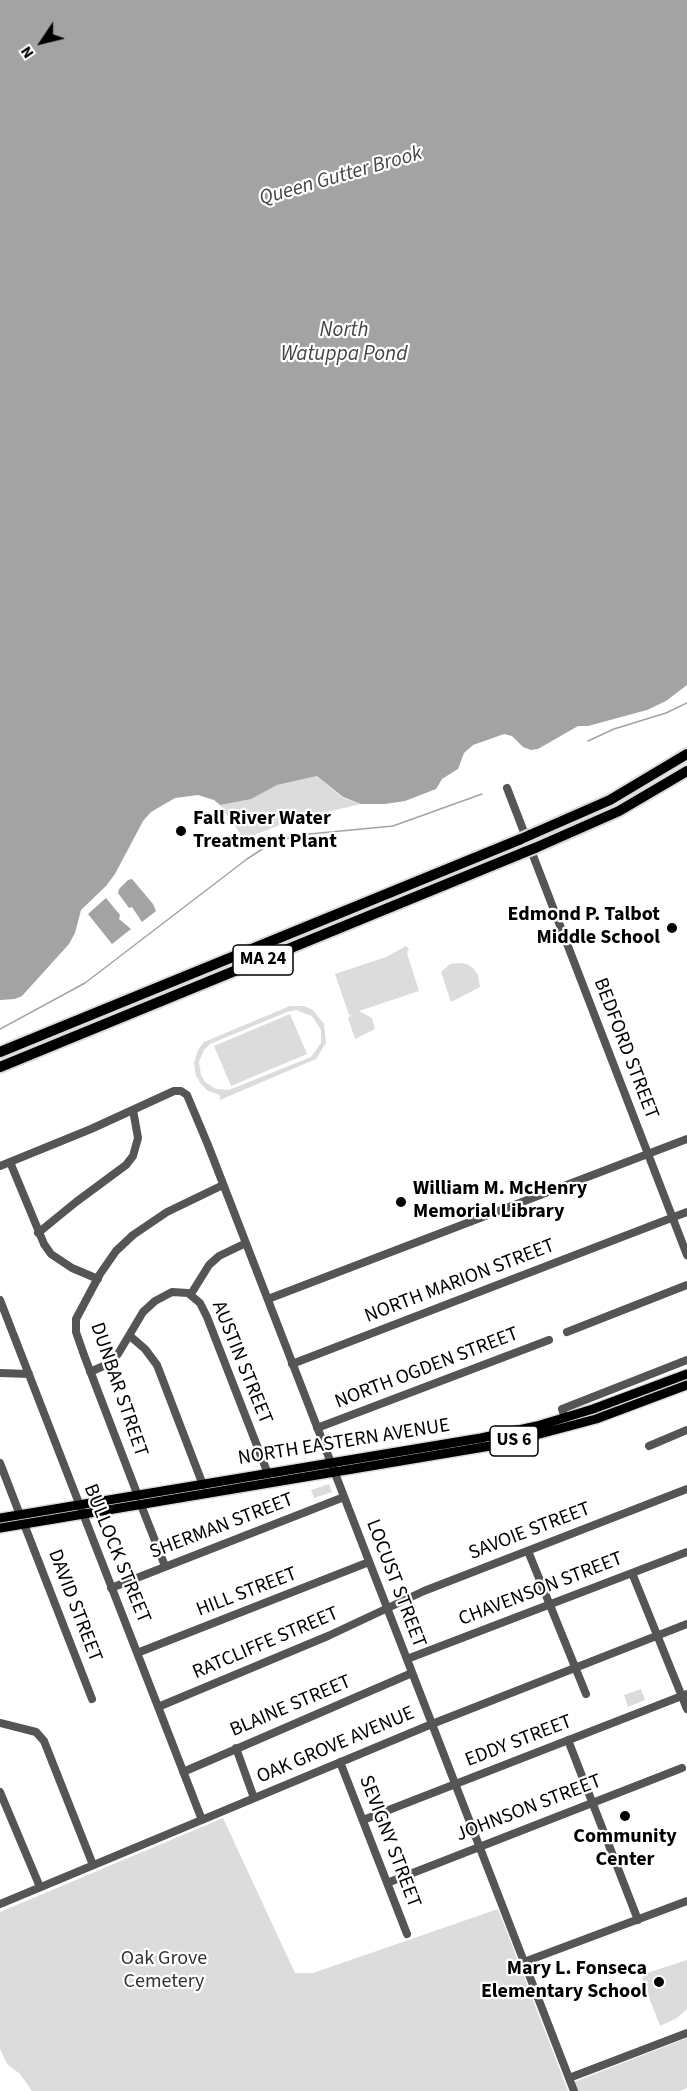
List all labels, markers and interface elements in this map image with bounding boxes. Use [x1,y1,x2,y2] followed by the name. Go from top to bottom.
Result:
[12,12,72,72] north arrow
[15,42,39,63] text: N
[257,142,425,212] water label: Queen Gutter Brook
[281,318,407,368] water label: North Watuppa Pond
[193,808,337,855] place label: Fall River Water Treatment Plant
[174,824,188,838] marker: Fall River Water Treatment Plant
[508,904,660,951] place label: Edmond P. Talbot Middle School
[665,921,679,935] marker: Edmond P. Talbot Middle School
[233,945,293,975] road number: MA 24
[587,975,663,1123] street label: BEDFORD STREET
[413,1178,587,1225] place label: William M. McHenry Memorial Library
[394,1195,408,1209] marker: William M. McHenry Memorial Library
[362,1235,558,1329] street label: NORTH MARION STREET
[205,1298,277,1428] street label: AUSTIN STREET
[84,1320,152,1460] street label: DUNBAR STREET
[332,1323,522,1415] street label: NORTH OGDEN STREET
[236,1414,452,1472] street label: NORTH EASTERN AVENUE
[490,1426,538,1456] road number: US 6
[77,1481,155,1627] street label: BULLOCK STREET
[147,1489,297,1565] street label: SHERMAN STREET
[466,1498,594,1566] street label: SAVOIE STREET
[360,1516,430,1652] street label: LOCUST STREET
[42,1546,106,1666] street label: DAVID STREET
[456,1548,626,1632] street label: CHAVENSON STREET
[193,1563,301,1623] street label: HILL STREET
[189,1602,343,1686] street label: RATCLIFFE STREET
[227,1671,355,1743] street label: BLAINE STREET
[254,1702,418,1790] street label: OAK GROVE AVENUE
[462,1711,576,1773] street label: EDDY STREET
[453,1770,605,1848] street label: JOHNSON STREET
[353,1772,425,1912] street label: SEVIGNY STREET
[618,1809,632,1823] marker: Community Center
[573,1826,677,1873] place label: Community Center
[121,1948,207,1995] park label: Oak Grove Cemetery
[481,1958,647,2005] place label: Mary L. Fonseca Elementary School
[652,1975,666,1989] marker: Mary L. Fonseca Elementary School

